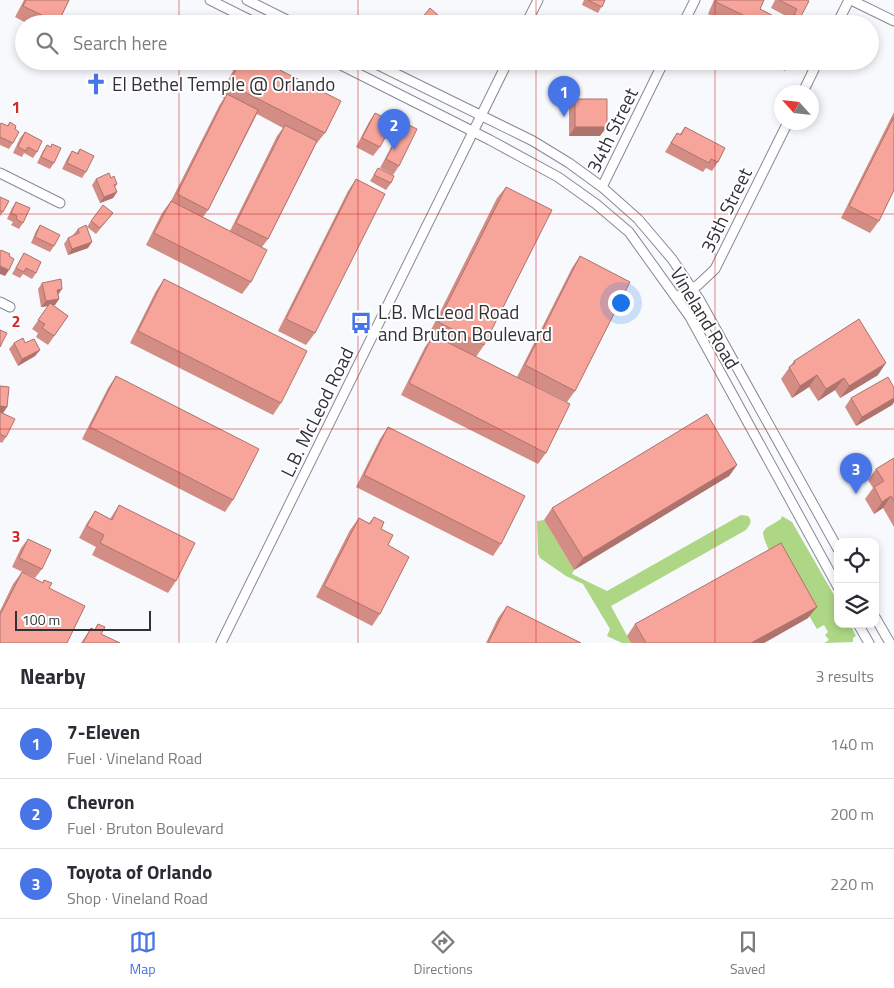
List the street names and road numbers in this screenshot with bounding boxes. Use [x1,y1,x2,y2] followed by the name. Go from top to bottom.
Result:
[579,82,645,177] street label: 34th Street
[693,162,759,257] street label: 35th Street
[664,261,747,374] street label: Vineland Road
[273,342,361,482] street label: L.B. McLeod Road

